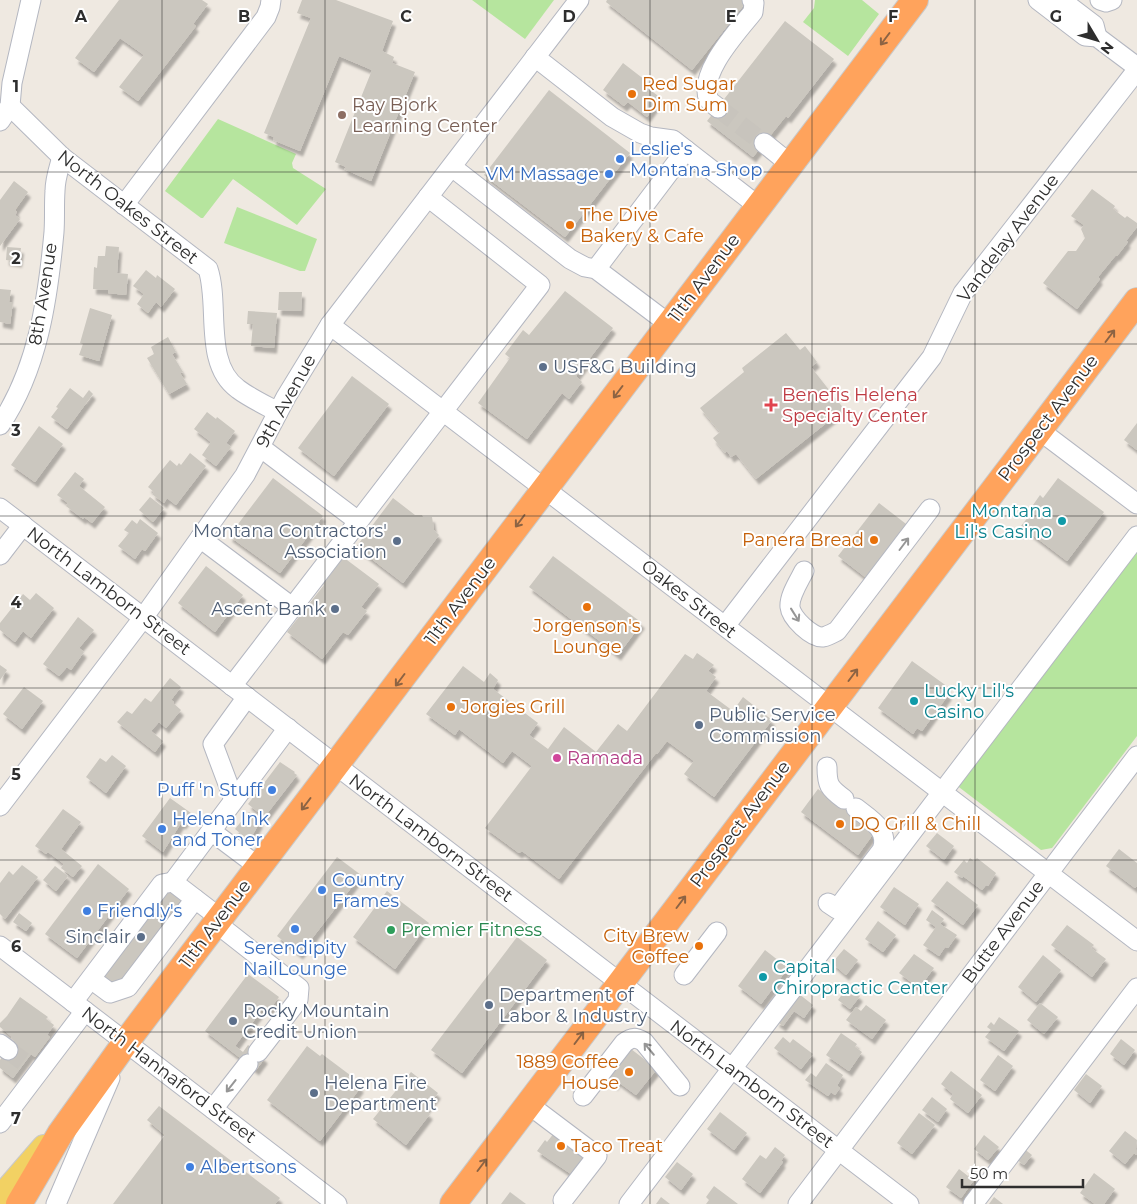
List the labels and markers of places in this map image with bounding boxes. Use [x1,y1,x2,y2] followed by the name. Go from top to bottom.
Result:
[642,73,736,116] place label: Red Sugar Dim Sum
[626,88,638,100] marker: Red Sugar Dim Sum
[352,94,497,137] place label: Ray Bjork Learning Center
[336,109,348,121] marker: Ray Bjork Learning Center
[630,138,762,181] place label: Leslie's Montana Shop
[614,153,626,165] marker: Leslie's Montana Shop
[486,163,599,185] place label: VM Massage
[603,168,615,180] marker: VM Massage
[580,204,704,247] place label: The Dive Bakery & Cafe
[564,219,576,231] marker: The Dive Bakery & Cafe
[553,356,697,378] place label: USF&G Building
[537,361,549,373] marker: USF&G Building
[782,384,928,427] place label: Benefis Helena Specialty Center
[764,398,778,412] marker: Benefis Helena Specialty Center
[954,500,1052,543] place label: Montana Lil's Casino
[1056,515,1068,527] marker: Montana Lil's Casino
[193,520,387,563] place label: Montana Contractors' Association
[742,529,864,551] place label: Panera Bread
[868,534,880,546] marker: Panera Bread
[391,535,403,547] marker: Montana Contractors' Association
[211,598,325,620] place label: Ascent Bank
[581,601,593,613] marker: Jorgenson's Lounge
[329,603,341,615] marker: Ascent Bank
[532,615,641,658] place label: Jorgenson's Lounge
[924,680,1014,723] place label: Lucky Lil's Casino
[908,695,920,707] marker: Lucky Lil's Casino
[460,696,565,718] place label: Jorgies Grill
[445,701,457,713] marker: Jorgies Grill
[709,704,836,747] place label: Public Service Commission
[693,719,705,731] marker: Public Service Commission
[567,747,643,769] place label: Ramada
[551,752,563,764] marker: Ramada
[157,779,263,801] place label: Puff 'n Stuff
[266,784,278,796] marker: Puff 'n Stuff
[172,808,269,851] place label: Helena Ink and Toner
[850,813,981,835] place label: DQ Grill & Chill
[834,818,846,830] marker: DQ Grill & Chill
[156,823,168,835] marker: Helena Ink and Toner
[332,869,404,912] place label: Country Frames
[316,884,328,896] marker: Country Frames
[97,900,183,922] place label: Friendly's
[81,905,93,917] marker: Friendly's
[401,919,542,941] place label: Premier Fitness
[289,923,301,935] marker: Serendipity NailLounge
[385,924,397,936] marker: Premier Fitness
[603,925,689,968] place label: City Brew Coffee
[65,926,131,948] place label: Sinclair
[135,931,147,943] marker: Sinclair
[243,937,347,980] place label: Serendipity NailLounge
[693,940,705,952] marker: City Brew Coffee
[773,956,948,999] place label: Capital Chiropractic Center
[757,971,769,983] marker: Capital Chiropractic Center
[499,984,648,1027] place label: Department of Labor & Industry
[483,999,495,1011] marker: Department of Labor & Industry
[243,1000,389,1043] place label: Rocky Mountain Credit Union
[227,1015,239,1027] marker: Rocky Mountain Credit Union
[516,1051,619,1094] place label: 1889 Coffee House
[623,1066,635,1078] marker: 1889 Coffee House
[324,1072,437,1115] place label: Helena Fire Department
[308,1087,320,1099] marker: Helena Fire Department
[571,1135,663,1157] place label: Taco Treat
[555,1140,567,1152] marker: Taco Treat
[200,1156,297,1178] place label: Albertsons
[184,1161,196,1173] marker: Albertsons

